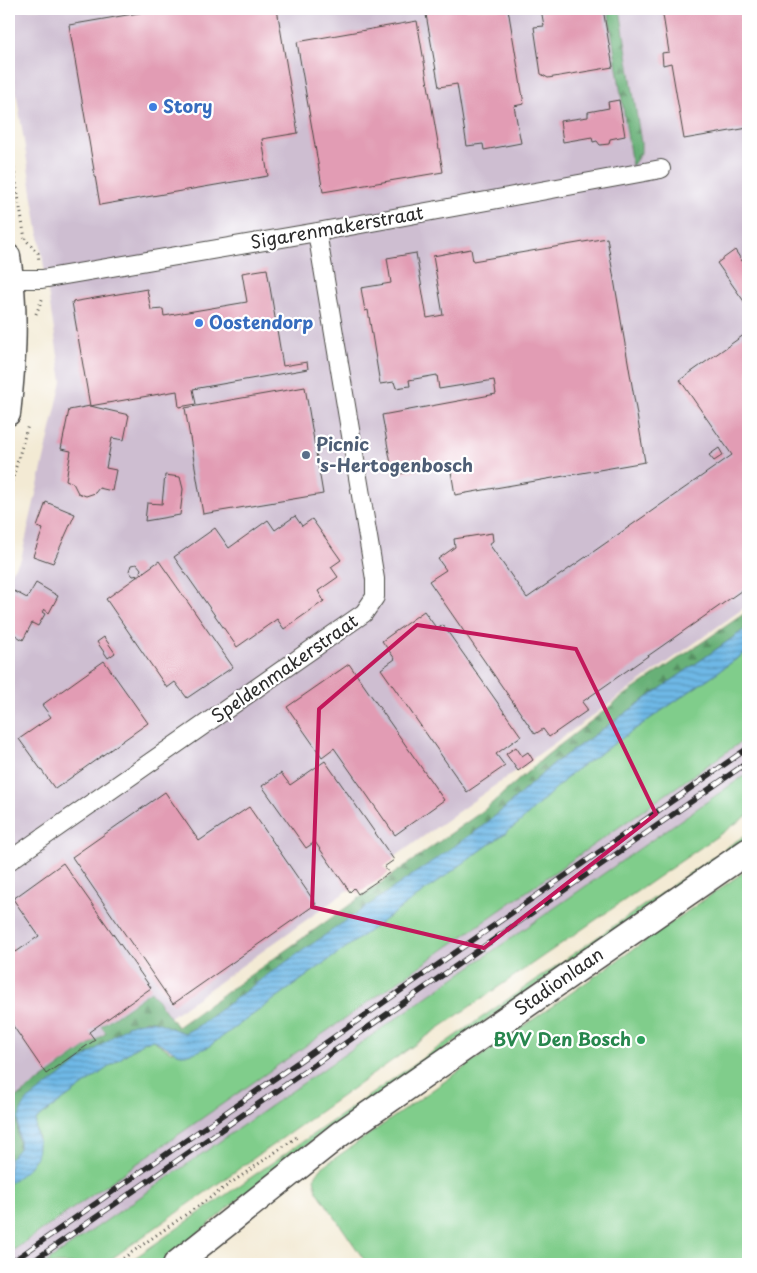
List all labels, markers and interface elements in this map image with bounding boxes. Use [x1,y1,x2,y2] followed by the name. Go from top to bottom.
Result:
[163,92,212,119] place label: Story
[147,101,159,113] marker: Story
[248,198,425,255] street label: Sigarenmakerstraat
[209,308,313,335] place label: Oostendorp
[193,317,205,329] marker: Oostendorp
[316,430,473,478] place label: Picnic 's-Hertogenbosch
[300,449,312,461] marker: Picnic 's-Hertogenbosch
[205,607,363,729] street label: Speldenmakerstraat
[508,940,608,1022] street label: Stadionlaan
[493,1025,631,1052] place label: BVV Den Bosch
[635,1034,647,1046] marker: BVV Den Bosch

